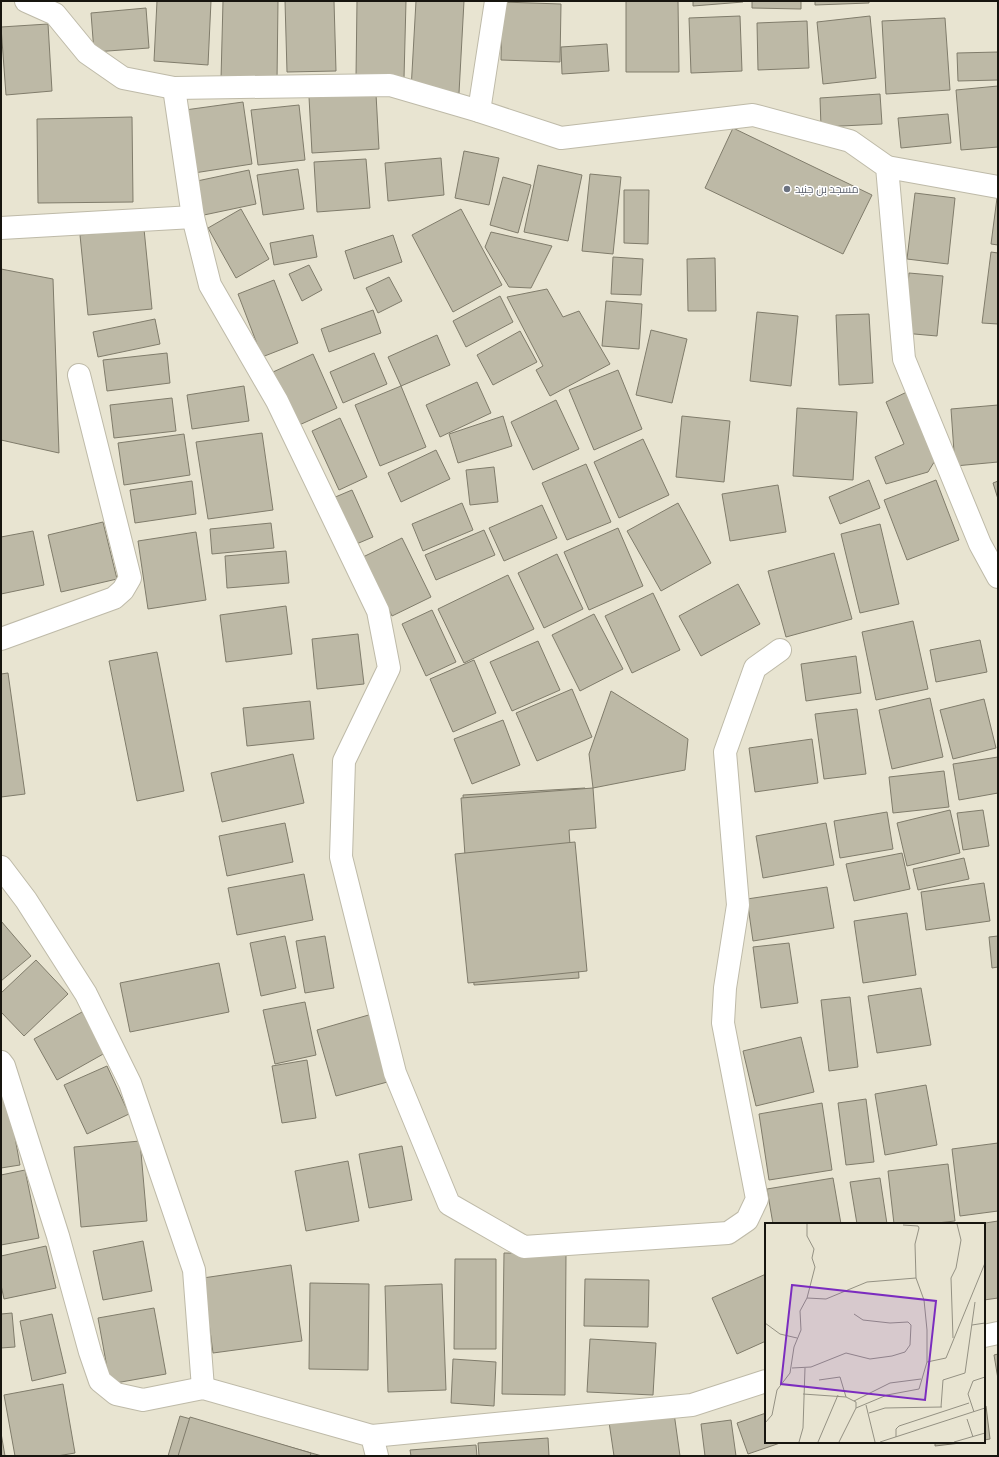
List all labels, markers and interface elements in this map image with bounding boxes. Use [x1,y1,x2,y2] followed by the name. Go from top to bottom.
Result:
[795,182,859,196] place label: مسجد بن جنيد
[782,184,792,194] marker: مسجد بن جنيد
[765,1223,985,1443] inset map

